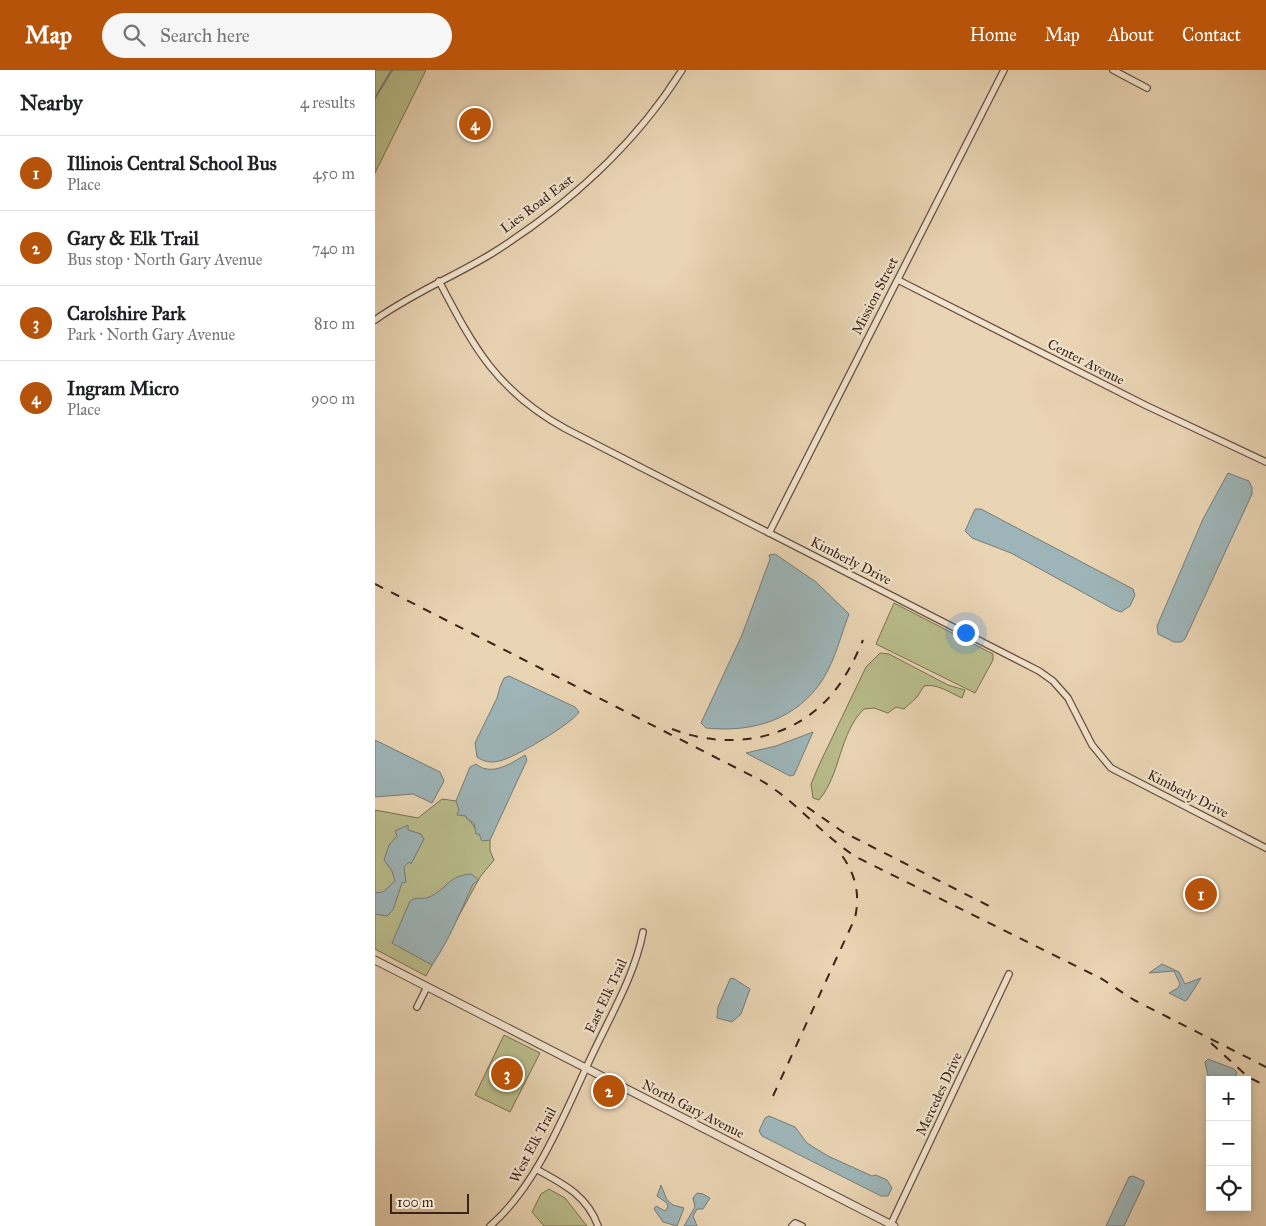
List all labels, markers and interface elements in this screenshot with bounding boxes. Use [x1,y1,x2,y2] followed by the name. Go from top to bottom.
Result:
[102,13,452,58] search box
[25,20,72,50] text: Map
[120,21,148,49] icon: search
[160,24,250,47] text: Search here
[970,24,1017,46] text: Home
[1045,24,1080,46] text: Map
[1108,24,1154,46] text: About
[1182,24,1241,46] text: Contact
[20,90,83,116] text: Nearby
[300,93,355,112] text: 4 results
[459,105,491,143] pin: 4
[67,152,277,175] text: Illinois Central School Bus
[33,164,39,183] text: 1
[312,164,355,183] text: 450 m
[497,171,577,237] street label: Lies Road East
[67,175,101,194] text: Place
[67,227,199,250] text: Gary & Elk Trail
[32,239,40,258] text: 2
[312,239,355,258] text: 740 m
[67,250,262,269] text: Bus stop · North Gary Avenue
[848,254,902,338] street label: Mission Street
[67,302,186,325] text: Carolshire Park
[33,314,39,333] text: 3
[314,314,355,333] text: 810 m
[67,325,235,344] text: Park · North Gary Avenue
[1045,335,1127,389] street label: Center Avenue
[67,377,179,400] text: Ingram Micro
[32,389,40,408] text: 4
[311,389,355,408] text: 900 m
[67,400,101,419] text: Place
[808,533,895,589] street label: Kimberly Drive
[953,620,979,646] your location
[1145,766,1232,822] street label: Kimberly Drive
[1185,875,1217,913] pin: 1
[581,956,631,1036] street label: East Elk Trail
[912,1049,966,1139] street label: Mercedes Drive
[491,1055,523,1093] pin: 3
[593,1072,625,1110] pin: 2
[639,1076,747,1142] street label: North Gary Avenue
[1206,1076,1251,1211] map controls
[1206,1076,1251,1121] button: +
[506,1104,560,1186] street label: West Elk Trail
[1206,1121,1251,1166] button: −
[1206,1166,1251,1211] button: locate
[390,1191,469,1214] scale bar
[397,1194,434,1211] text: 100 m

